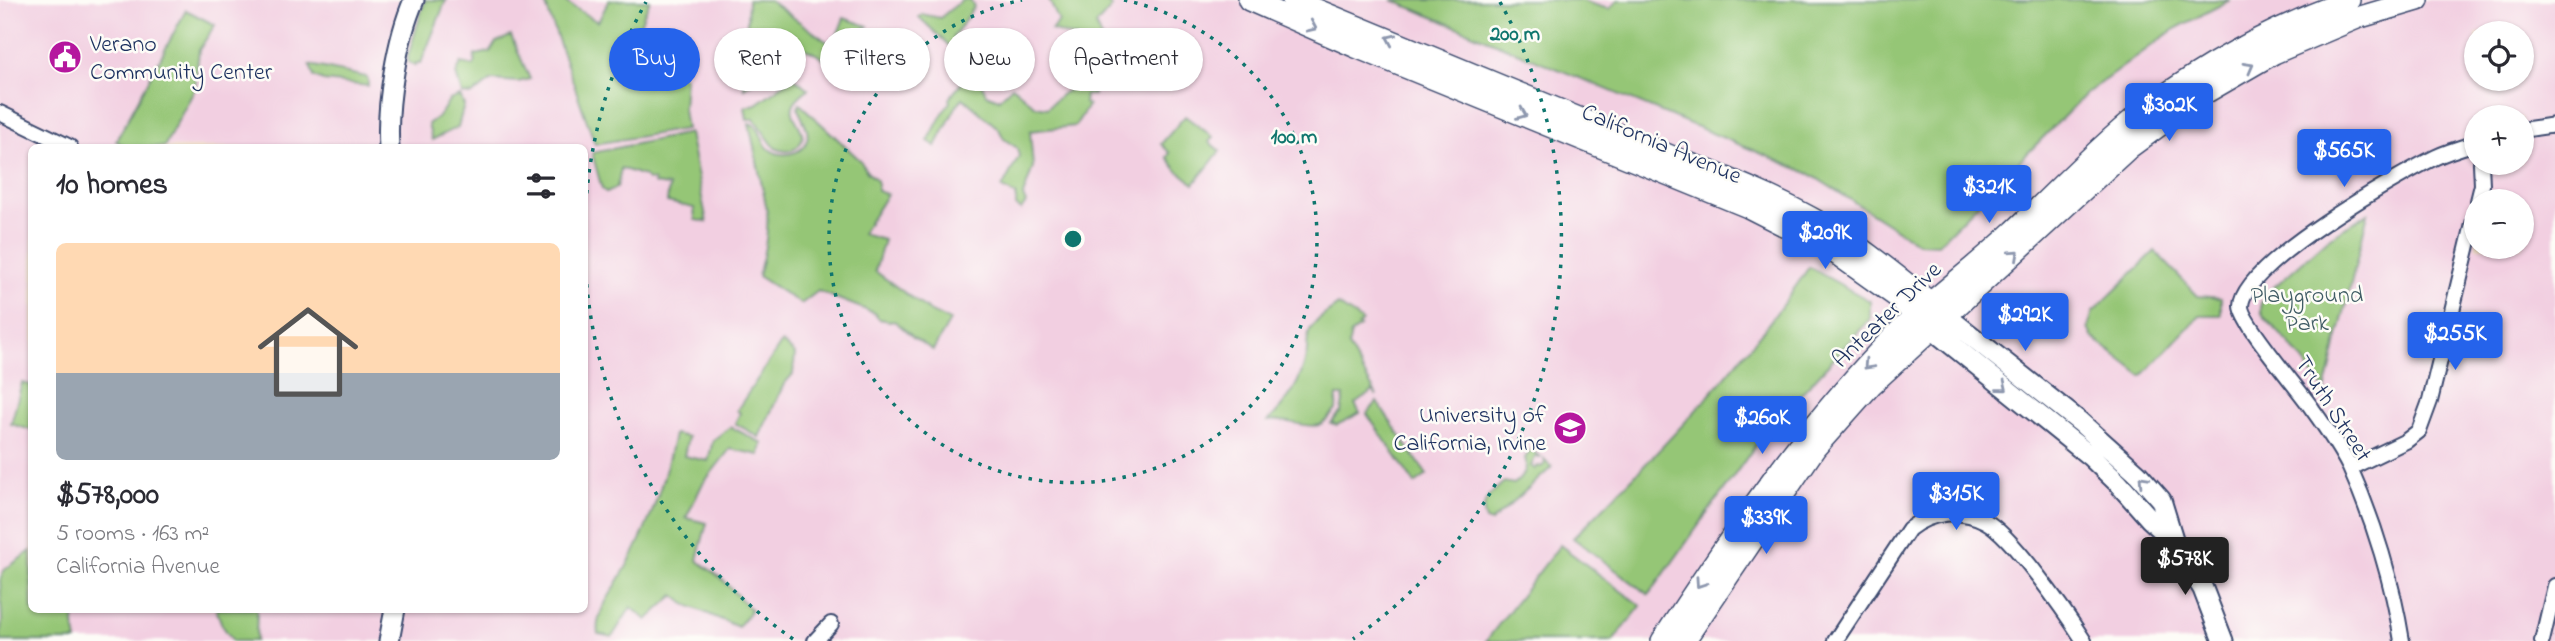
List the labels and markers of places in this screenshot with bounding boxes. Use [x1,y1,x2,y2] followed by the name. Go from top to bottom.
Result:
[89,28,273,92] place label: Verano Community Center
[46,38,84,76] public building icon: Verano Community Center
[2120,83,2218,143] pin: $302K
[2295,130,2393,189] pin: $565K
[1940,166,2038,225] pin: $321K
[1776,212,1874,271] pin: $209K
[1061,227,1085,251] centre of rings
[1976,294,2074,353] pin: $292K
[2406,312,2504,372] pin: $255K
[1713,396,1811,456] pin: $260K
[1393,399,1547,462] place label: University of California, Irvine
[1551,409,1589,447] school or university icon: University of California, Irvine
[1907,472,2005,532] pin: $315K
[1717,496,1815,556] pin: $339K
[2136,538,2234,597] pin: $578K

